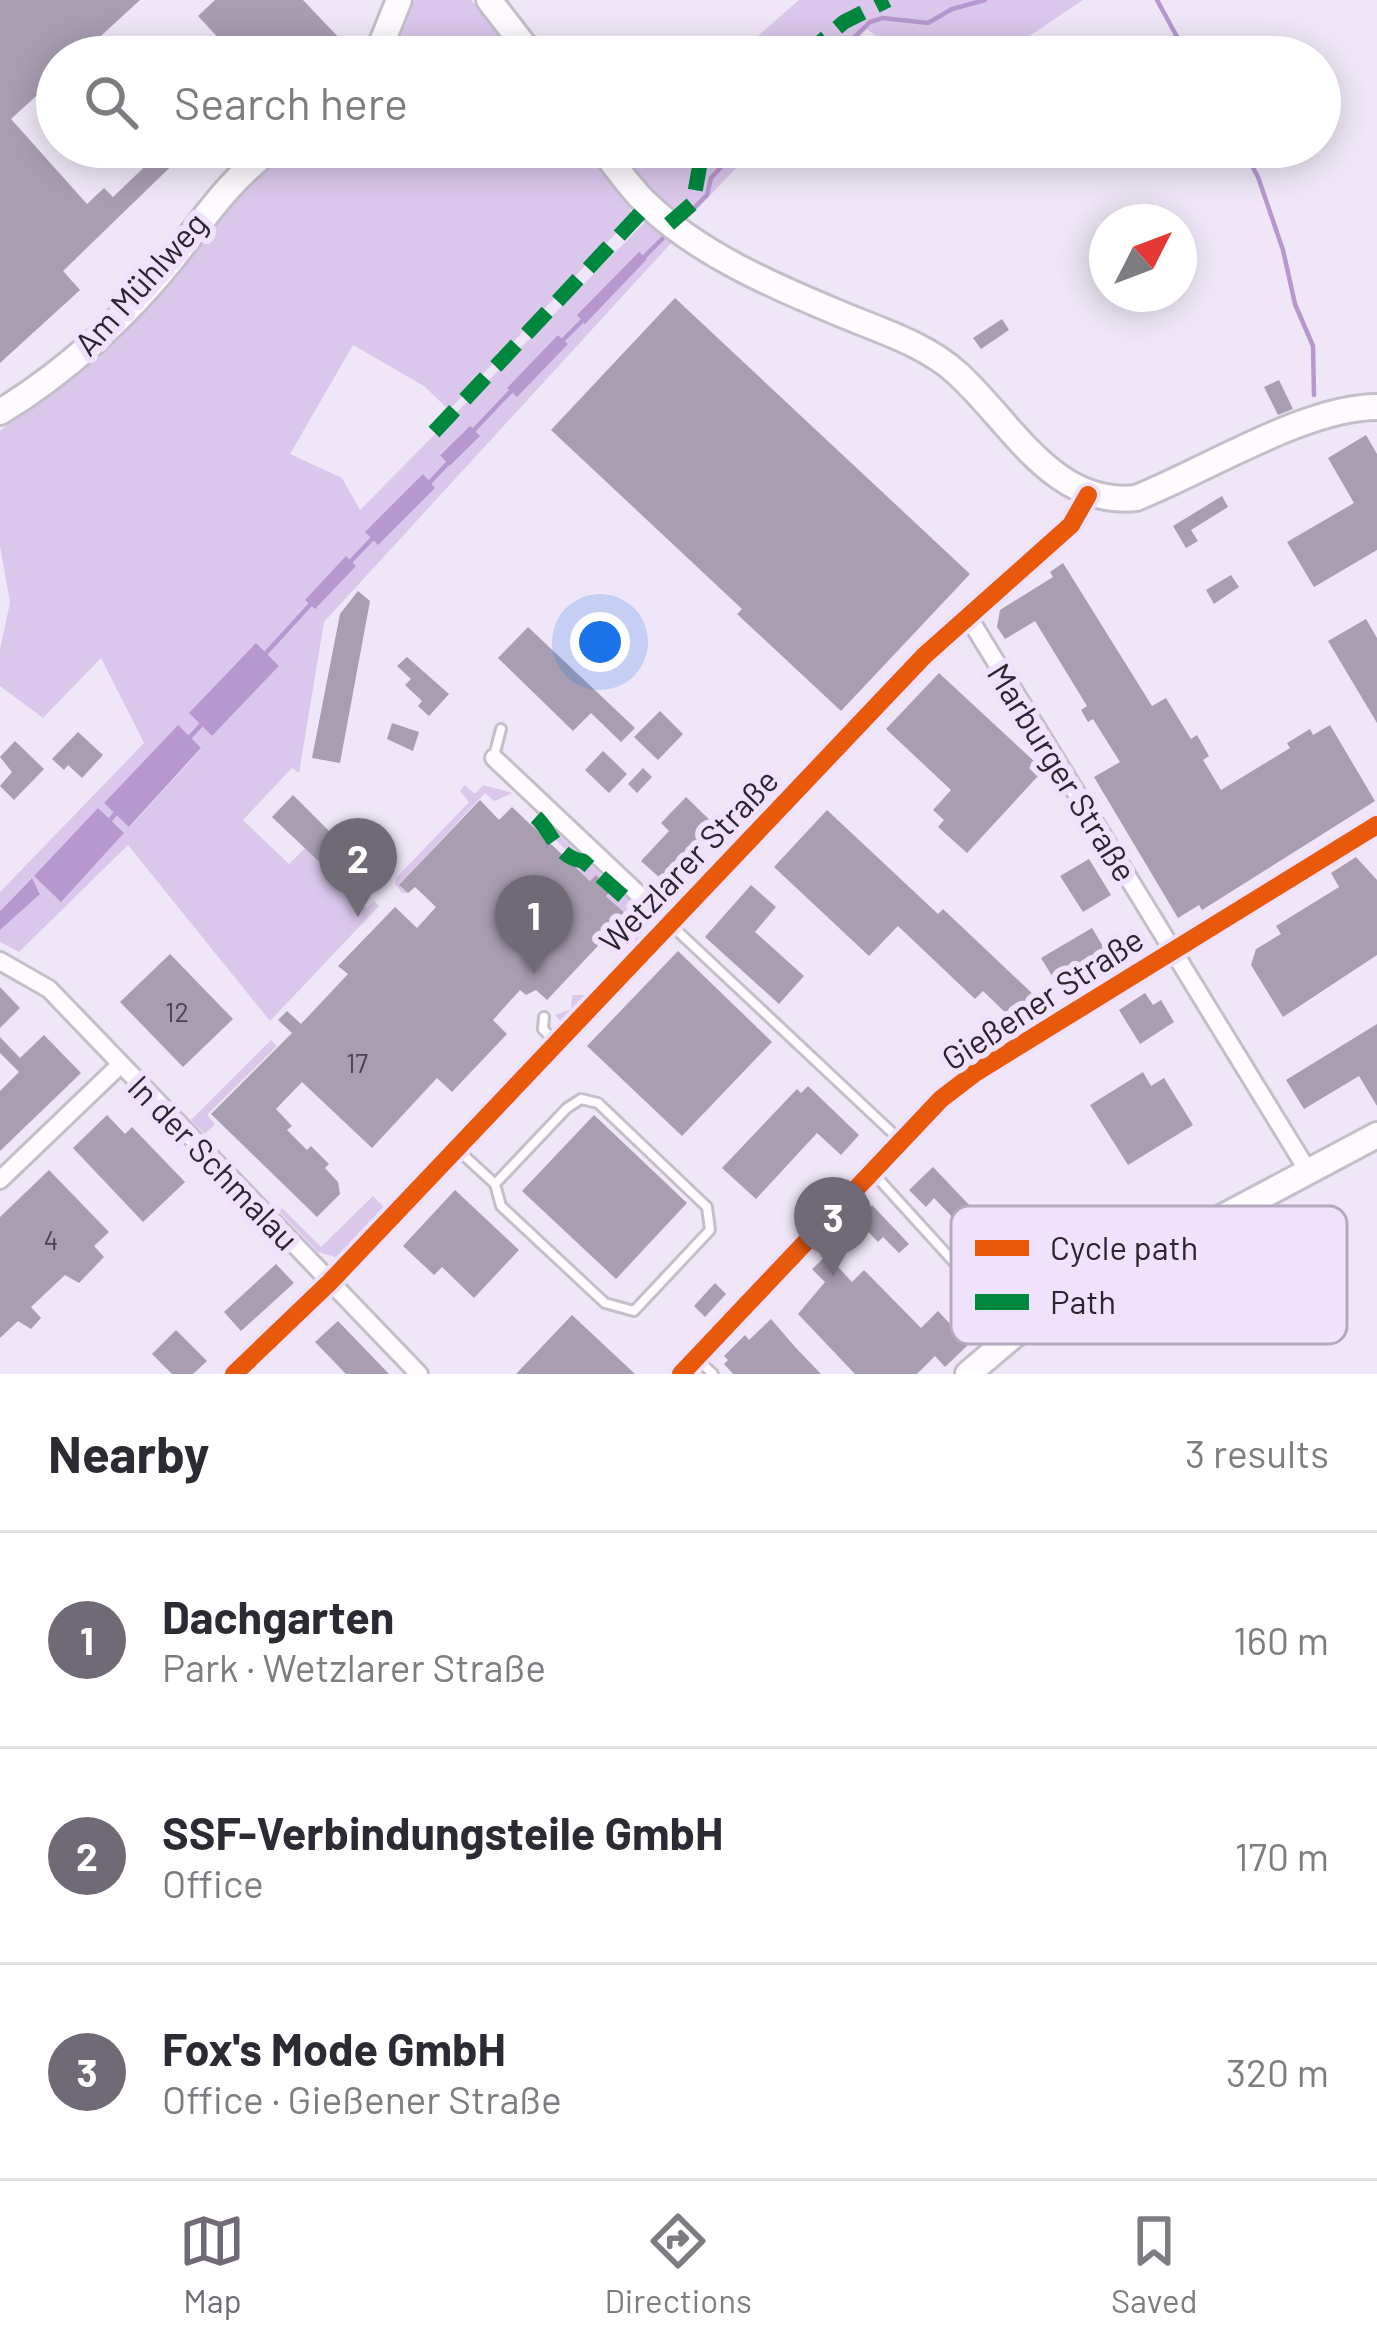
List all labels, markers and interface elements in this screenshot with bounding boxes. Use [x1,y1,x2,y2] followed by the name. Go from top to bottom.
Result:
[36,36,1341,168] search box
[78,69,144,135] icon: search
[174,75,408,129] text: Search here
[65,203,215,363] street label: Am Mühlweg
[1089,204,1197,312] north arrow
[570,612,630,672] your location
[980,656,1146,888] street label: Marburger Straße
[590,760,786,960] street label: Wetzlarer Straße
[319,818,397,917] pin: 2
[495,875,573,974] pin: 1
[934,918,1150,1078] street label: Gießener Straße
[165,995,189,1027] house number: 12
[346,1046,368,1078] house number: 17
[121,1066,307,1258] street label: In der Schmalau
[794,1177,872,1276] pin: 3
[951,1206,1347,1344] legend
[44,1223,58,1255] house number: 4
[1050,1227,1198,1267] text: Cycle path
[1050,1281,1116,1321] text: Path
[48,1422,209,1483] text: Nearby
[1185,1429,1329,1476] text: 3 results
[162,1589,394,1643] text: Dachgarten
[80,1616,94,1663] text: 1
[1233,1616,1329,1663] text: 160 m
[162,1643,546,1690] text: Park · Wetzlarer Straße
[162,1805,723,1859] text: SSF-Verbindungsteile GmbH
[76,1832,98,1879] text: 2
[1235,1832,1329,1879] text: 170 m
[162,1859,264,1906] text: Office
[162,2021,506,2075] text: Fox's Mode GmbH
[76,2048,98,2095] text: 3
[1226,2048,1329,2095] text: 320 m
[162,2075,562,2122] text: Office · Gießener Straße
[179,2208,245,2320] tab: Map
[604,2208,752,2320] tab: Directions
[1111,2208,1198,2320] tab: Saved

